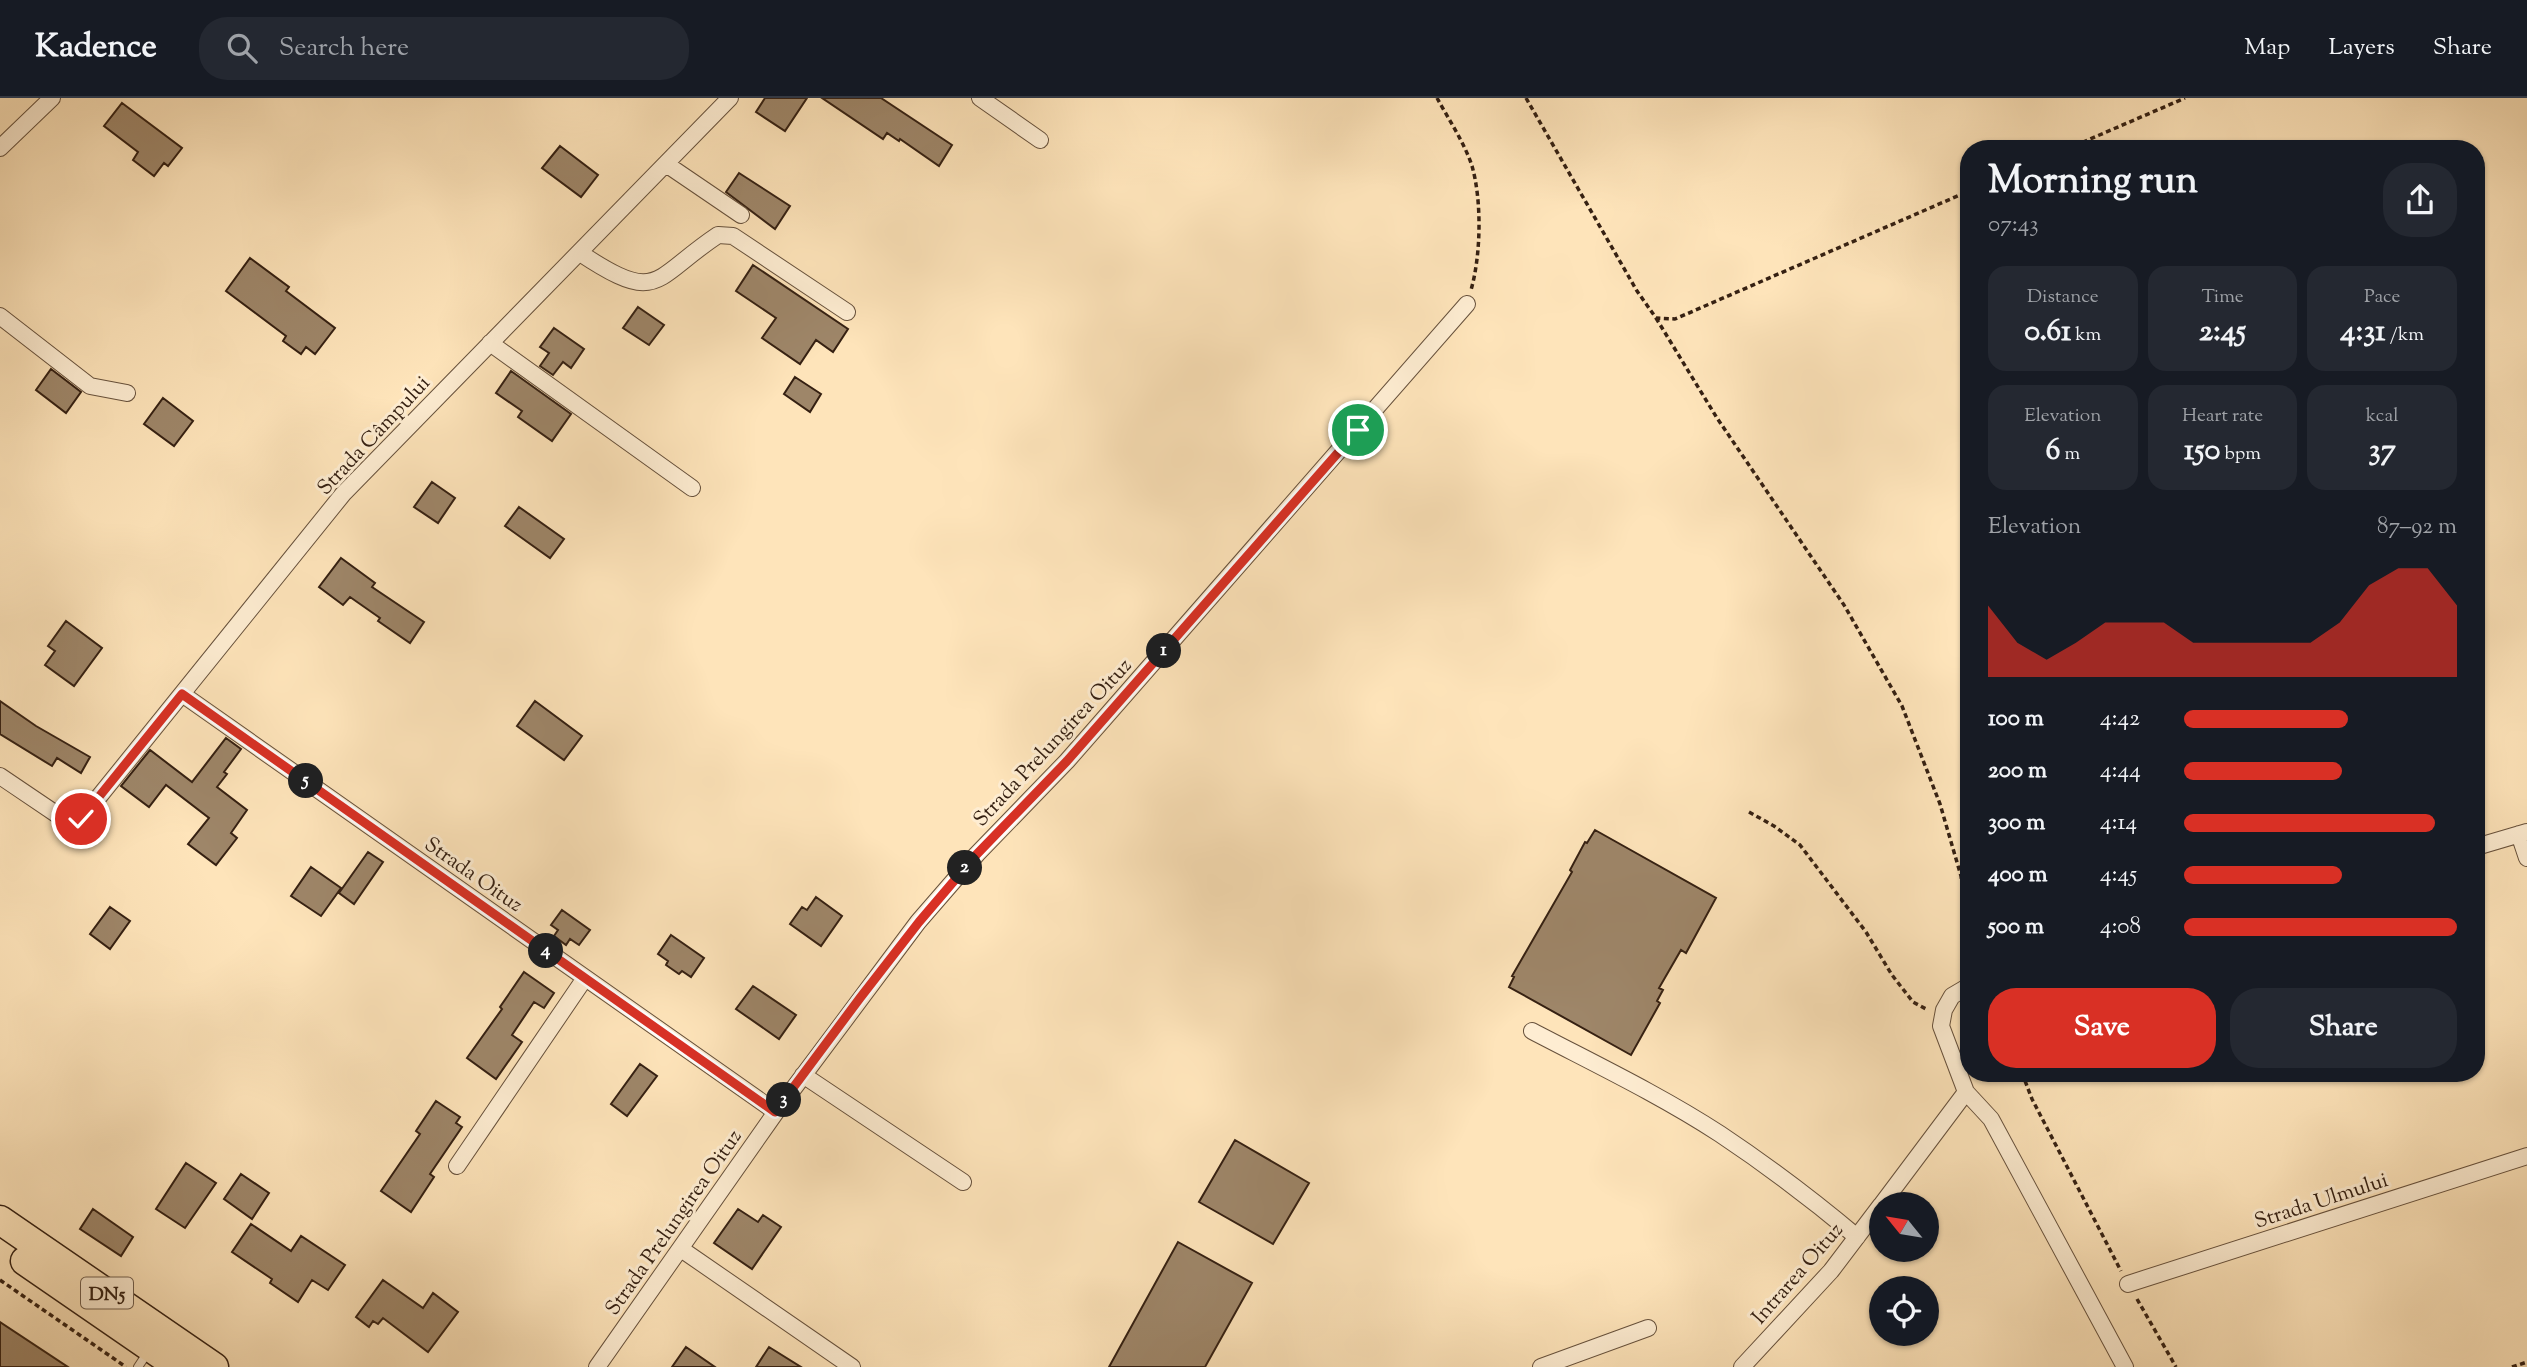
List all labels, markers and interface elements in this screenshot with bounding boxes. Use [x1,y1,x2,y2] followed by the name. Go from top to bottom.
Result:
[199,17,689,80] search box
[35,24,157,72] text: Kadence
[223,29,261,67] icon: search
[279,30,409,67] text: Search here
[2244,31,2290,65] text: Map
[2328,31,2395,65] text: Layers
[2433,31,2492,65] text: Share
[1988,156,2198,210] text: Morning run
[2383,163,2457,237] button: share
[1988,209,2039,242] text: 07:43
[2027,284,2099,311] text: Distance
[2201,284,2244,311] text: Time
[2364,284,2400,311] text: Pace
[2024,311,2071,354] text: 0.61
[2199,311,2246,354] text: 2:45
[2340,311,2386,354] text: 4:31
[2071,322,2101,349] text: km
[2386,322,2424,349] text: /km
[311,370,438,503] street label: Strada Câmpului
[1328,400,1388,460] pin
[2024,403,2101,430] text: Elevation
[2182,403,2263,430] text: Heart rate
[2366,403,2398,430] text: kcal
[1339,411,1377,449] icon: arrive
[2045,430,2060,473] text: 6
[2184,430,2220,473] text: 150
[2369,430,2396,473] text: 37
[2060,441,2080,468] text: m
[2220,441,2261,468] text: bpm
[1988,511,2081,544] text: Elevation
[2377,511,2457,544] text: 87–92 m
[1146,634,1182,668] pin: 1
[1160,637,1167,664] text: 1
[967,652,1140,834] street label: Strada Prelungirea Oituz
[1988,703,2044,736] text: 100 m
[2100,703,2140,736] text: 4:42
[1988,755,2047,788] text: 200 m
[2100,755,2141,788] text: 4:44
[288,764,324,798] pin: 5
[302,767,309,794] text: 5
[51,789,111,849] pin
[62,800,100,838] icon: check
[1988,807,2045,840] text: 300 m
[2100,807,2137,840] text: 4:14
[418,831,528,921] street label: Strada Oituz
[948,850,982,886] pin: 2
[960,854,969,881] text: 2
[1988,859,2048,892] text: 400 m
[2100,859,2137,892] text: 4:45
[1988,911,2044,944] text: 500 m
[2100,911,2141,944] text: 4:08
[528,934,564,968] pin: 4
[541,937,550,964] text: 4
[1988,988,2216,1068] button: Save
[2230,988,2457,1068] button: Share
[766,1082,802,1118] pin: 3
[780,1086,787,1113] text: 3
[599,1124,750,1322] street label: Strada Prelungirea Oituz
[2251,1166,2392,1238] street label: Strada Ulmului
[1869,1192,1939,1262] north arrow
[1869,1192,1939,1346] map controls
[1746,1217,1851,1332] street label: Intrarea Oituz
[1869,1276,1939,1346] button: locate
[81,1278,133,1308] road number: DN5

